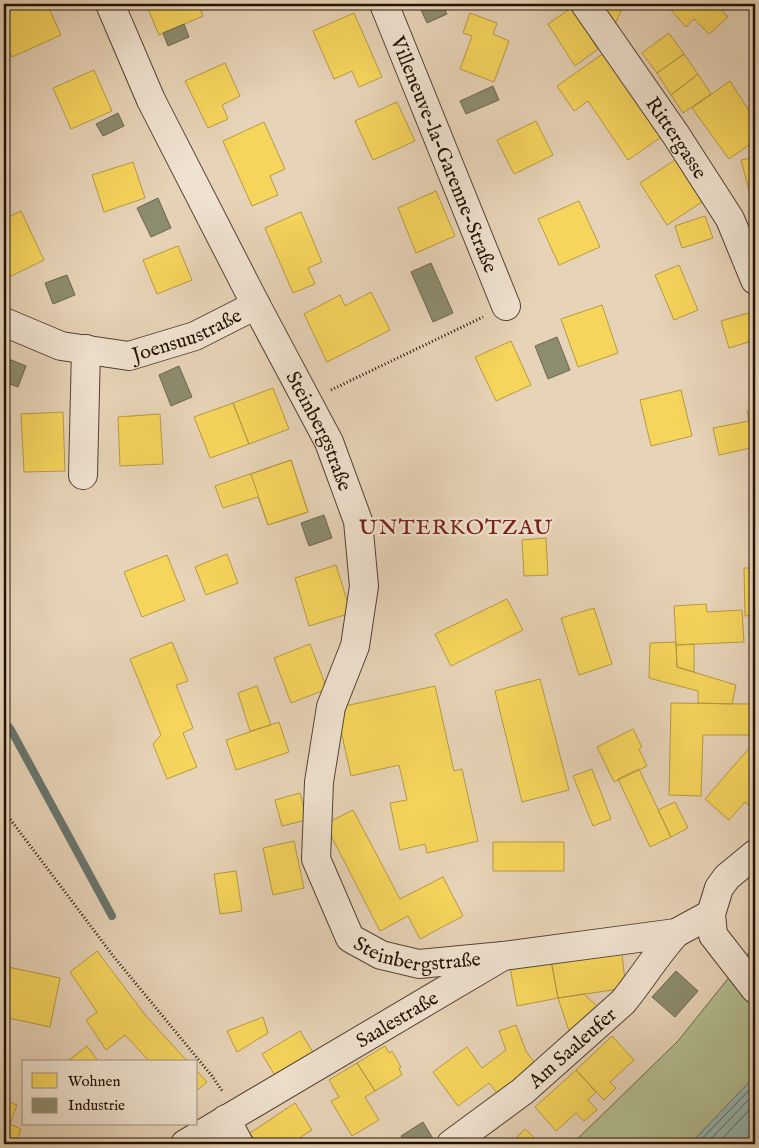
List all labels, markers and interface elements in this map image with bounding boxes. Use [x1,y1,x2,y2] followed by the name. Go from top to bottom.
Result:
[384,32,502,277] street label: Villeneuve-la-Garenne-Straße
[639,92,712,184] street label: Rittergasse
[127,303,246,369] street label: Joensuustraße
[280,367,357,495] street label: Steinbergstraße
[359,514,553,542] district label: UNTERKOTZAU
[349,931,482,978] street label: Steinbergstraße
[352,986,443,1054] street label: Saalestraße
[523,1002,623,1095] street label: Am Saaleufer
[22,1060,198,1126] legend
[68,1072,120,1091] text: Wohnen
[68,1096,125,1115] text: Industrie

